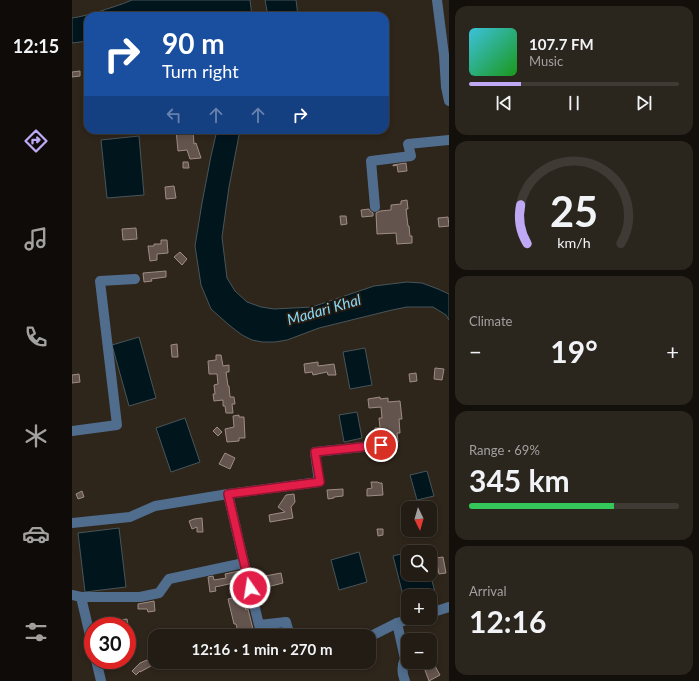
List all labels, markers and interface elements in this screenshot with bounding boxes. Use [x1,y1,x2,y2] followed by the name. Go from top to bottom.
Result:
[162,26,225,60] text: 90 m
[96,28,148,80] icon: right
[13,35,59,57] text: 12:15
[529,35,594,53] text: 107.7 FM
[529,53,563,69] text: Music
[162,60,239,82] text: Turn right
[493,92,515,114] icon: previous
[563,92,585,114] icon: pause
[633,92,655,114] icon: next
[163,104,185,126] icon: left
[205,104,227,126] icon: ahead
[247,104,269,126] icon: ahead
[289,104,311,126] icon: right
[22,127,50,155] icon: directions
[550,185,598,235] text: 25
[22,225,50,253] icon: music
[557,233,591,250] text: km/h
[285,290,363,328] water label: Madari Khal
[469,313,512,329] text: Climate
[22,323,50,351] icon: phone
[550,333,598,369] text: 19°
[469,338,482,365] text: −
[666,338,679,365] text: +
[22,422,50,450] icon: climate
[364,428,398,462] pin
[370,434,392,456] icon: arrive
[469,442,540,458] text: Range · 69%
[469,462,570,498] text: 345 km
[401,501,437,537] north arrow
[401,501,437,669] map controls
[22,520,50,548] icon: car
[401,545,437,581] button: search
[229,567,271,609] position arrow
[469,583,506,599] text: Arrival
[401,589,437,625] button: +
[469,603,546,639] text: 12:16
[84,617,136,669] speed limit sign: 30
[22,618,50,646] icon: filters
[401,633,437,669] button: −
[192,640,332,658] text: 12:16 · 1 min · 270 m

